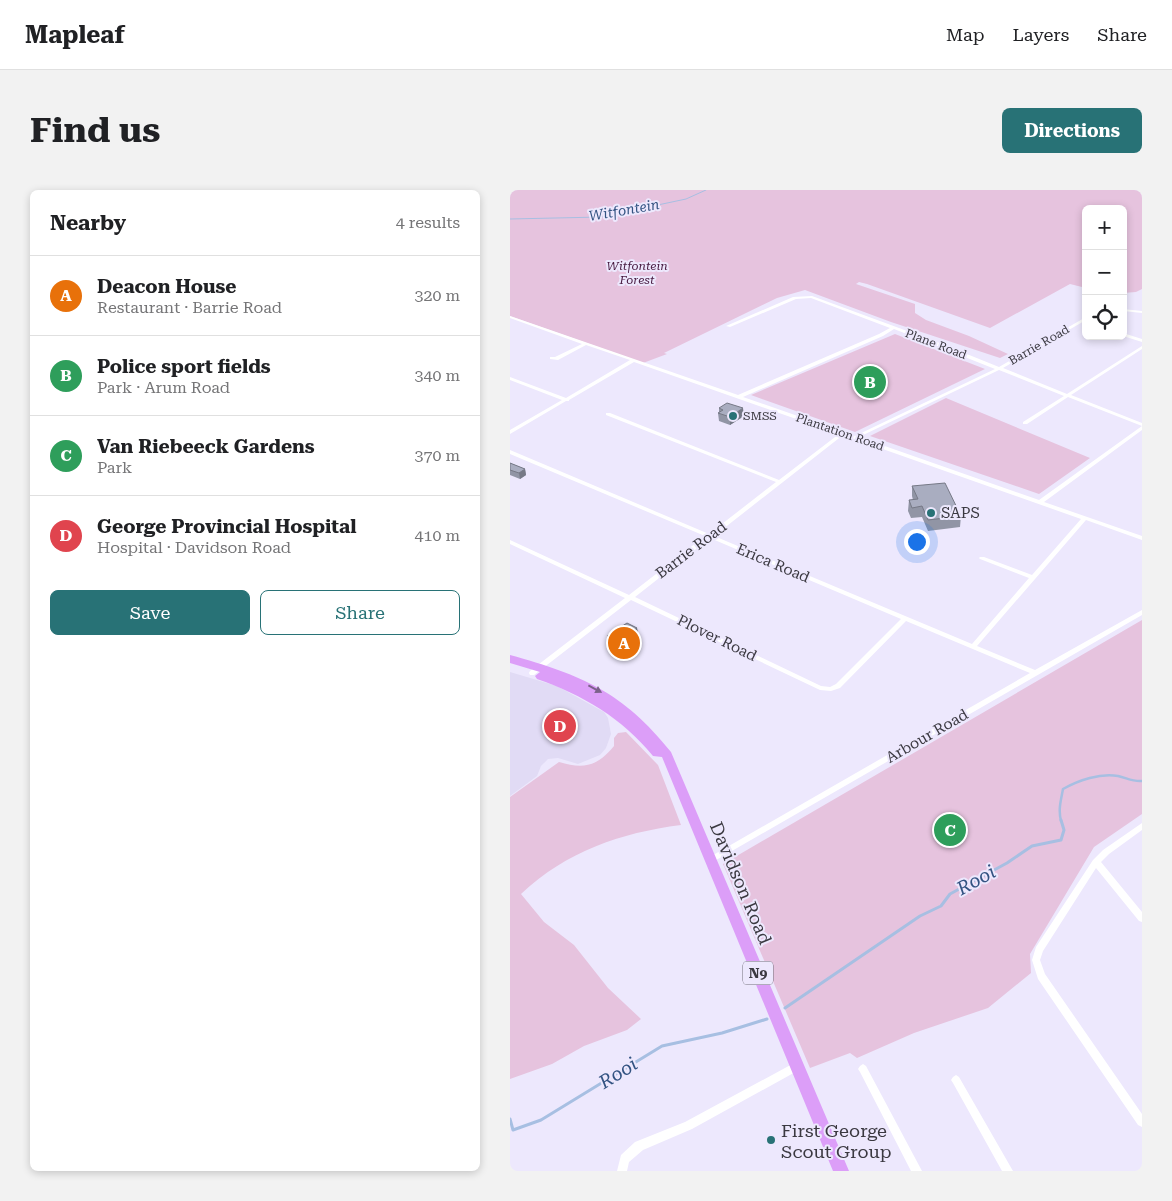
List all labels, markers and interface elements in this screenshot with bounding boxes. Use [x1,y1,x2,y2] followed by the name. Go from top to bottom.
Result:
[25,21,125,49] text: Mapleaf
[946,24,985,45] text: Map
[1013,24,1069,45] text: Layers
[1097,24,1147,45] text: Share
[1002,108,1142,153] button: Directions
[30,110,160,151] text: Find us
[587,196,661,224] water label: Witfontein
[1082,205,1127,340] map controls
[1082,205,1127,250] button: +
[50,211,126,235] text: Nearby
[396,213,460,232] text: 4 results
[1082,250,1127,295] button: −
[606,259,668,287] park label: Witfontein Forest
[97,275,237,298] text: Deacon House
[60,286,72,305] text: A
[414,286,460,305] text: 320 m
[1082,295,1127,340] button: locate
[97,298,282,317] text: Restaurant · Barrie Road
[1006,322,1072,368] street label: Barrie Road
[903,326,969,362] street label: Plane Road
[97,355,271,378] text: Police sport fields
[854,363,886,401] pin: B
[60,366,72,385] text: B
[414,366,460,385] text: 340 m
[97,378,230,397] text: Park · Arum Road
[743,409,777,423] place label: SMSS
[727,410,739,422] marker: SMSS
[794,410,886,454] street label: Plantation Road
[97,435,315,458] text: Van Riebeeck Gardens
[60,446,72,465] text: C
[414,446,460,465] text: 370 m
[97,458,132,477] text: Park
[941,504,980,522] place label: SAPS
[925,507,937,519] marker: SAPS
[97,515,356,538] text: George Provincial Hospital
[652,517,730,582] street label: Barrie Road
[60,526,72,545] text: D
[414,526,460,545] text: 410 m
[904,529,930,555] your location
[97,538,291,557] text: Hospital · Davidson Road
[734,540,813,587] street label: Erica Road
[50,590,250,635] button: Save
[260,590,460,635] button: Share
[674,611,760,665] street label: Plover Road
[608,624,640,662] pin: A
[587,685,602,693] one-way arrow
[883,705,972,767] street label: Arbour Road
[544,707,576,745] pin: D
[934,811,966,849] pin: C
[706,819,776,948] street label: Davidson Road
[952,860,1000,900] water label: Rooi
[743,961,773,984] road number: N9
[594,1052,642,1094] water label: Rooi
[781,1120,891,1162] place label: First George Scout Group
[765,1134,777,1146] marker: First George Scout Group

